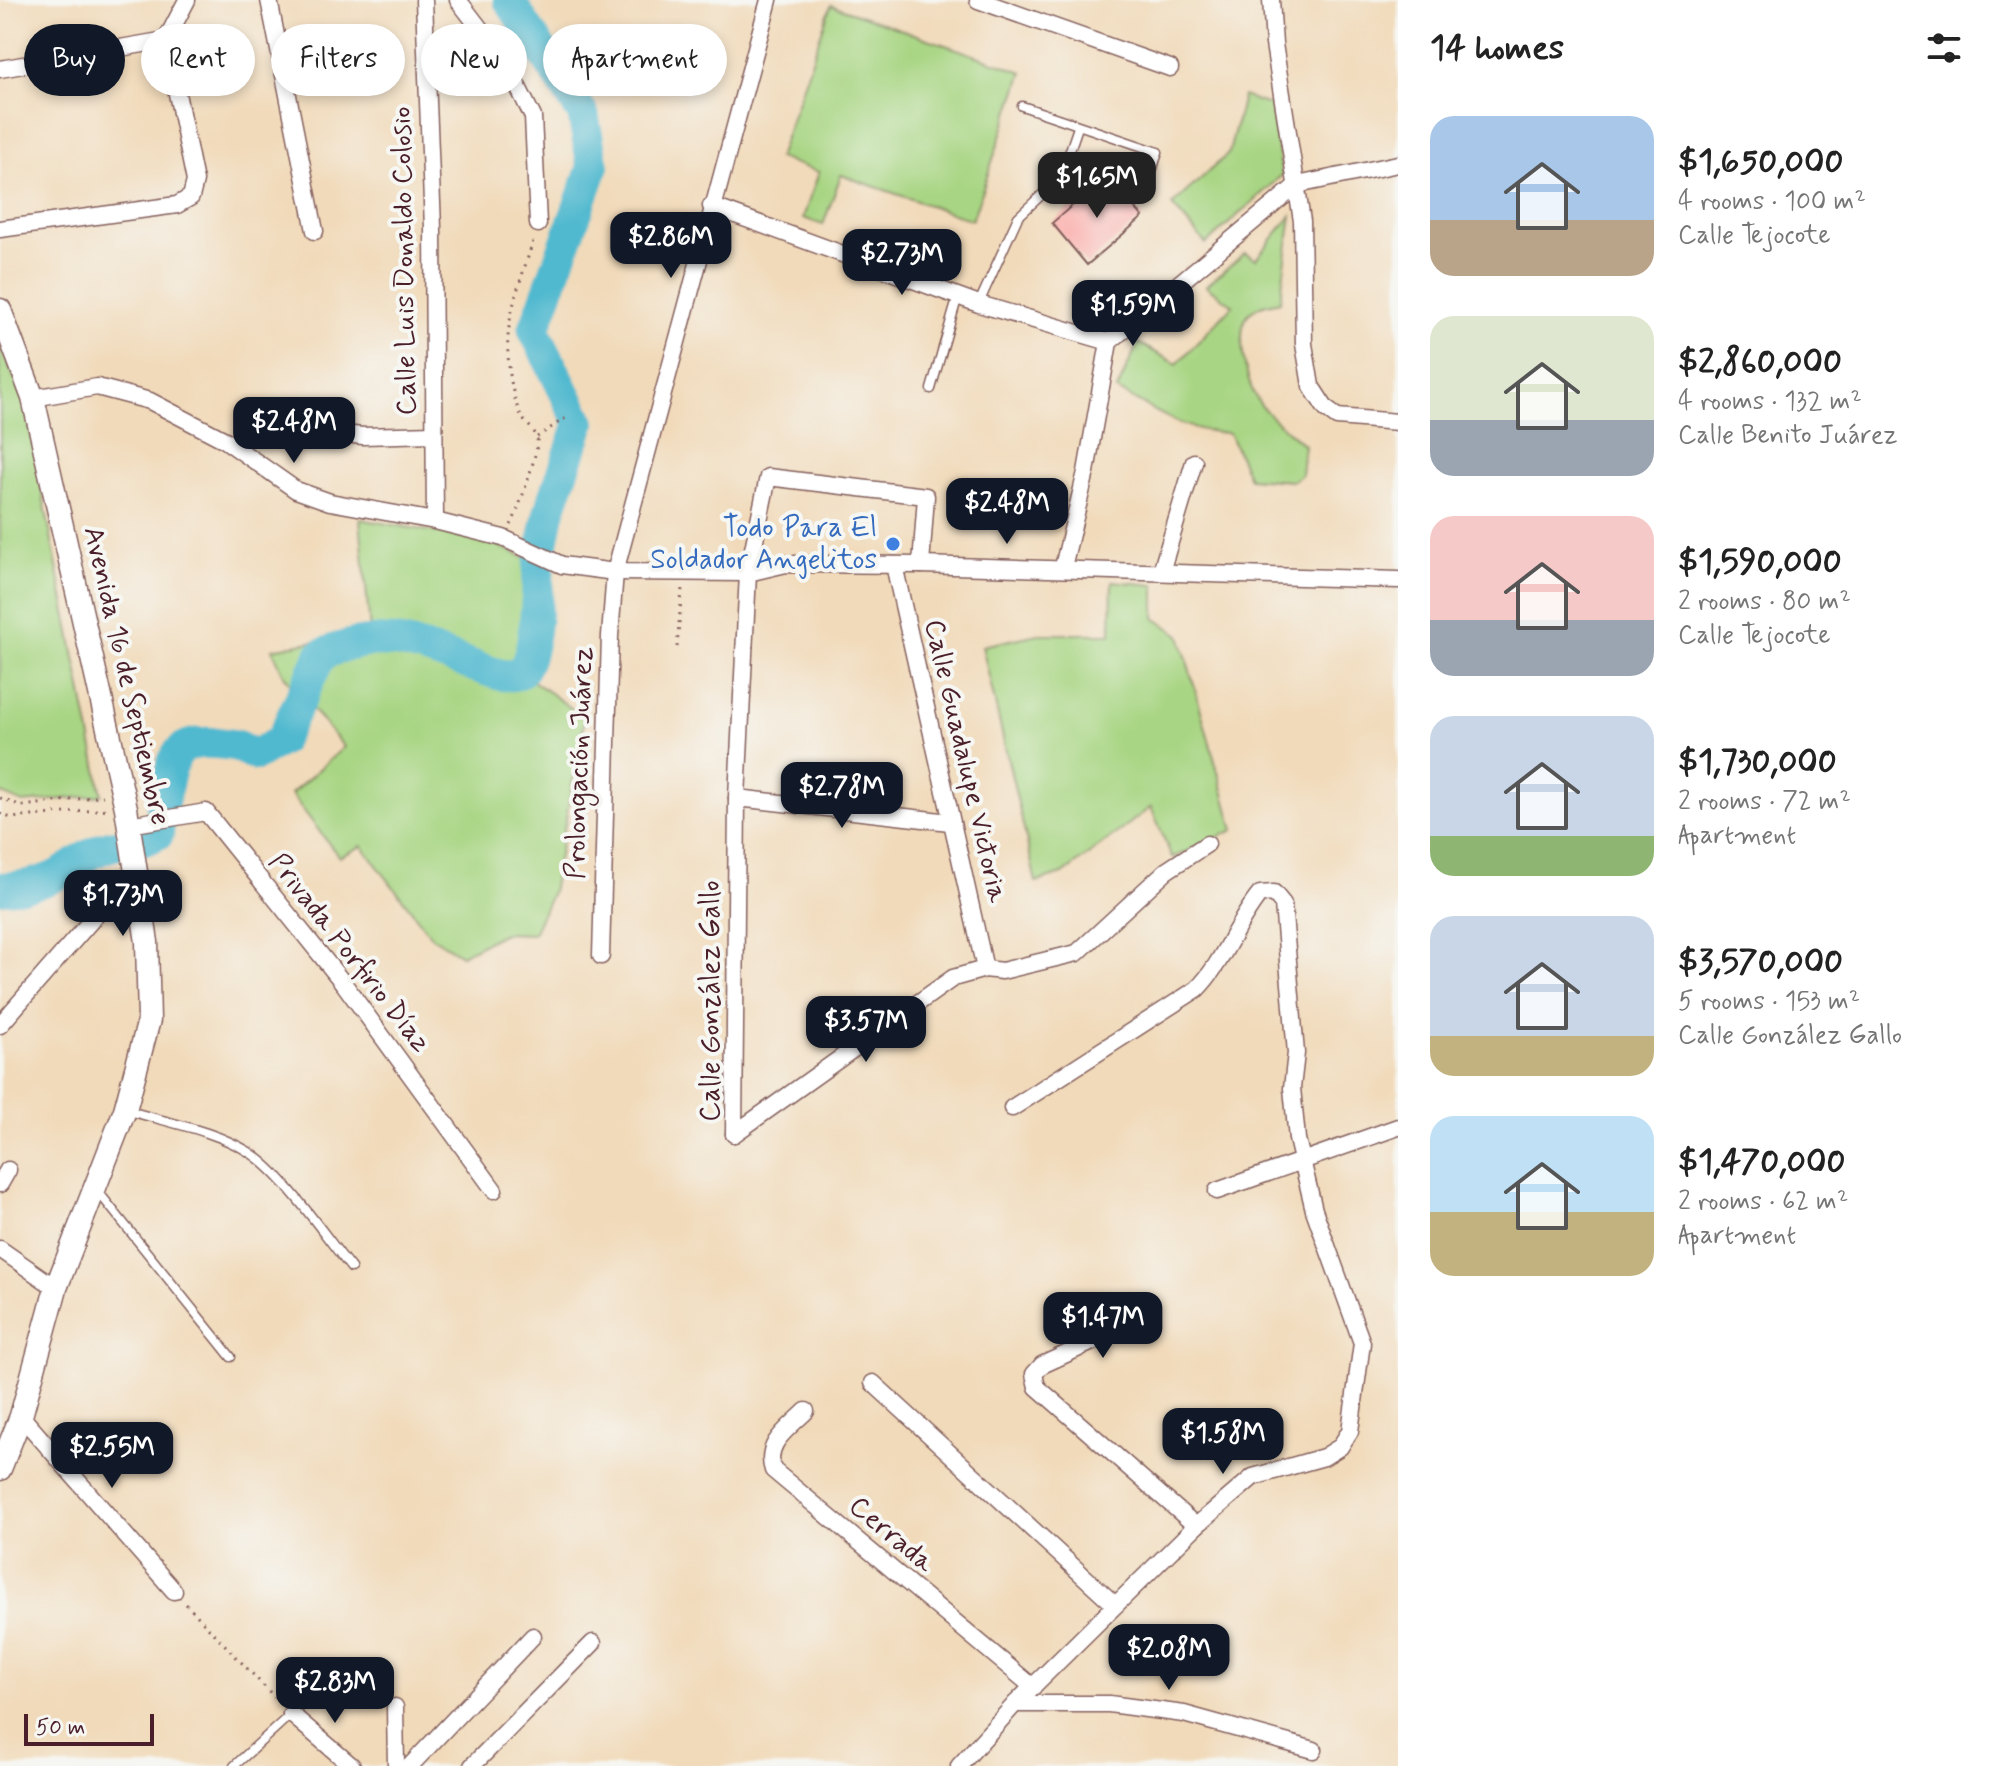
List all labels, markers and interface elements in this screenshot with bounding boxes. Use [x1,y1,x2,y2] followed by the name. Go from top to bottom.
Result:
[24,24,125,96] chip: Buy
[141,24,255,96] chip: Rent
[271,24,405,96] chip: Filters
[421,24,527,96] chip: New
[543,24,727,96] chip: Apartment
[1430,26,1564,71] text: 14 homes
[1922,26,1966,70] icon: filters
[384,106,426,416] street label: Calle Luis Donaldo Colosio
[1678,140,1844,185] text: $1,650,000
[1494,148,1590,244] icon: home
[1032,152,1162,220] pin: $1.65M
[1056,161,1138,195] text: $1.65M
[1678,185,1866,219] text: 4 rooms · 100 m²
[606,212,736,280] pin: $2.86M
[1678,219,1831,253] text: Calle Tejocote
[628,221,714,255] text: $2.86M
[837,229,967,297] pin: $2.73M
[860,238,944,272] text: $2.73M
[1068,280,1198,348] pin: $1.59M
[1090,289,1176,323] text: $1.59M
[1678,340,1842,385] text: $2,860,000
[1494,348,1590,444] icon: home
[1678,385,1862,419] text: 4 rooms · 132 m²
[229,397,359,465] pin: $2.48M
[251,406,337,440] text: $2.48M
[1678,419,1898,453] text: Calle Benito Juárez
[942,478,1072,546] pin: $2.48M
[964,487,1050,521] text: $2.48M
[650,510,877,579] place label: Todo Para El Soldador Angelitos
[74,523,178,829] street label: Avenida 16 de Septiembre
[884,535,902,553] marker: Todo Para El Soldador Angelitos
[1678,540,1842,585] text: $1,590,000
[1494,548,1590,644] icon: home
[1678,585,1851,619] text: 2 rooms · 80 m²
[914,616,1016,906] street label: Calle Guadalupe Victoria
[1678,619,1831,653] text: Calle Tejocote
[557,646,605,880] street label: Prolongación Juárez
[1678,740,1837,785] text: $1,730,000
[1494,748,1590,844] icon: home
[777,762,907,830] pin: $2.78M
[799,771,885,805] text: $2.78M
[1678,785,1851,819] text: 2 rooms · 72 m²
[1678,819,1796,853] text: Apartment
[259,846,439,1060] street label: Privada Porfirio Díaz
[58,870,188,938] pin: $1.73M
[82,879,164,913] text: $1.73M
[693,880,730,1122] street label: Calle González Gallo
[1678,940,1843,985] text: $3,570,000
[1494,948,1590,1044] icon: home
[1678,985,1860,1019] text: 5 rooms · 153 m²
[801,996,931,1064] pin: $3.57M
[824,1005,908,1039] text: $3.57M
[1678,1019,1902,1053] text: Calle González Gallo
[1678,1140,1845,1185] text: $1,470,000
[1494,1148,1590,1244] icon: home
[1678,1185,1848,1219] text: 2 rooms · 62 m²
[1678,1219,1796,1253] text: Apartment
[1038,1292,1168,1360] pin: $1.47M
[1061,1301,1145,1335] text: $1.47M
[1158,1408,1288,1476] pin: $1.58M
[1181,1417,1266,1451] text: $1.58M
[47,1422,177,1490] pin: $2.55M
[69,1431,155,1465] text: $2.55M
[840,1488,942,1582] street label: Cerrada
[1104,1624,1234,1692] pin: $2.08M
[1126,1633,1212,1667] text: $2.08M
[270,1657,400,1725] pin: $2.83M
[294,1666,376,1700] text: $2.83M
[24,1710,154,1746] scale bar
[36,1714,85,1742] text: 50 m

